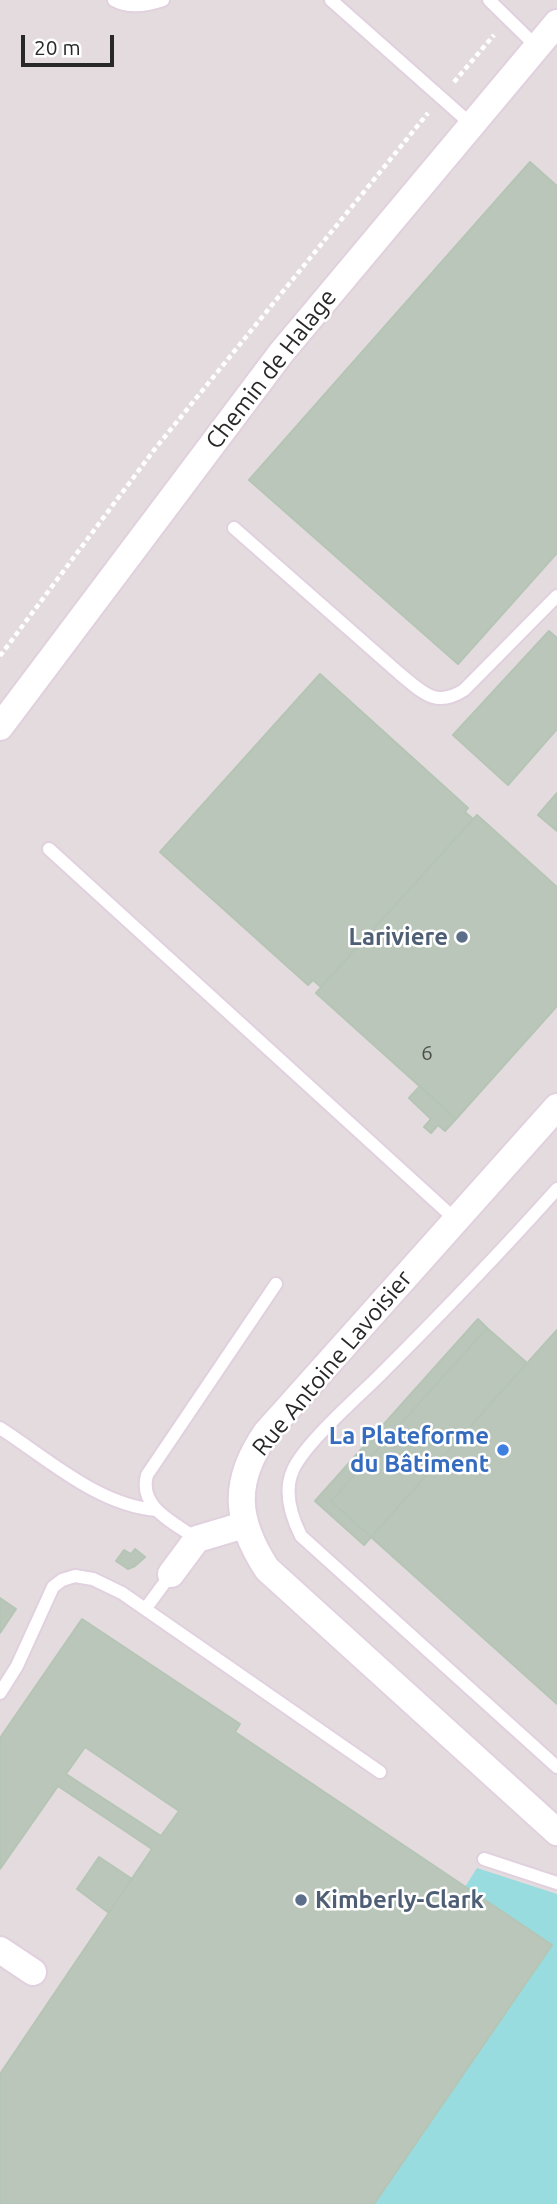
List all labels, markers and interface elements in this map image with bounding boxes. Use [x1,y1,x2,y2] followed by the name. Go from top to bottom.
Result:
[24,21,117,65] scale bar
[34,35,81,59] text: 20 m
[200,283,342,455] street label: Chemin de Halage
[348,923,448,951] place label: Lariviere
[454,929,470,945] marker: Lariviere
[421,1040,433,1066] house number: 6
[246,1264,418,1462] street label: Rue Antoine Lavoisier
[329,1422,489,1478] place label: La Plateforme du Bâtiment
[495,1442,511,1458] marker: La Plateforme du Bâtiment
[315,1886,484,1914] place label: Kimberly-Clark
[293,1892,309,1908] marker: Kimberly-Clark

